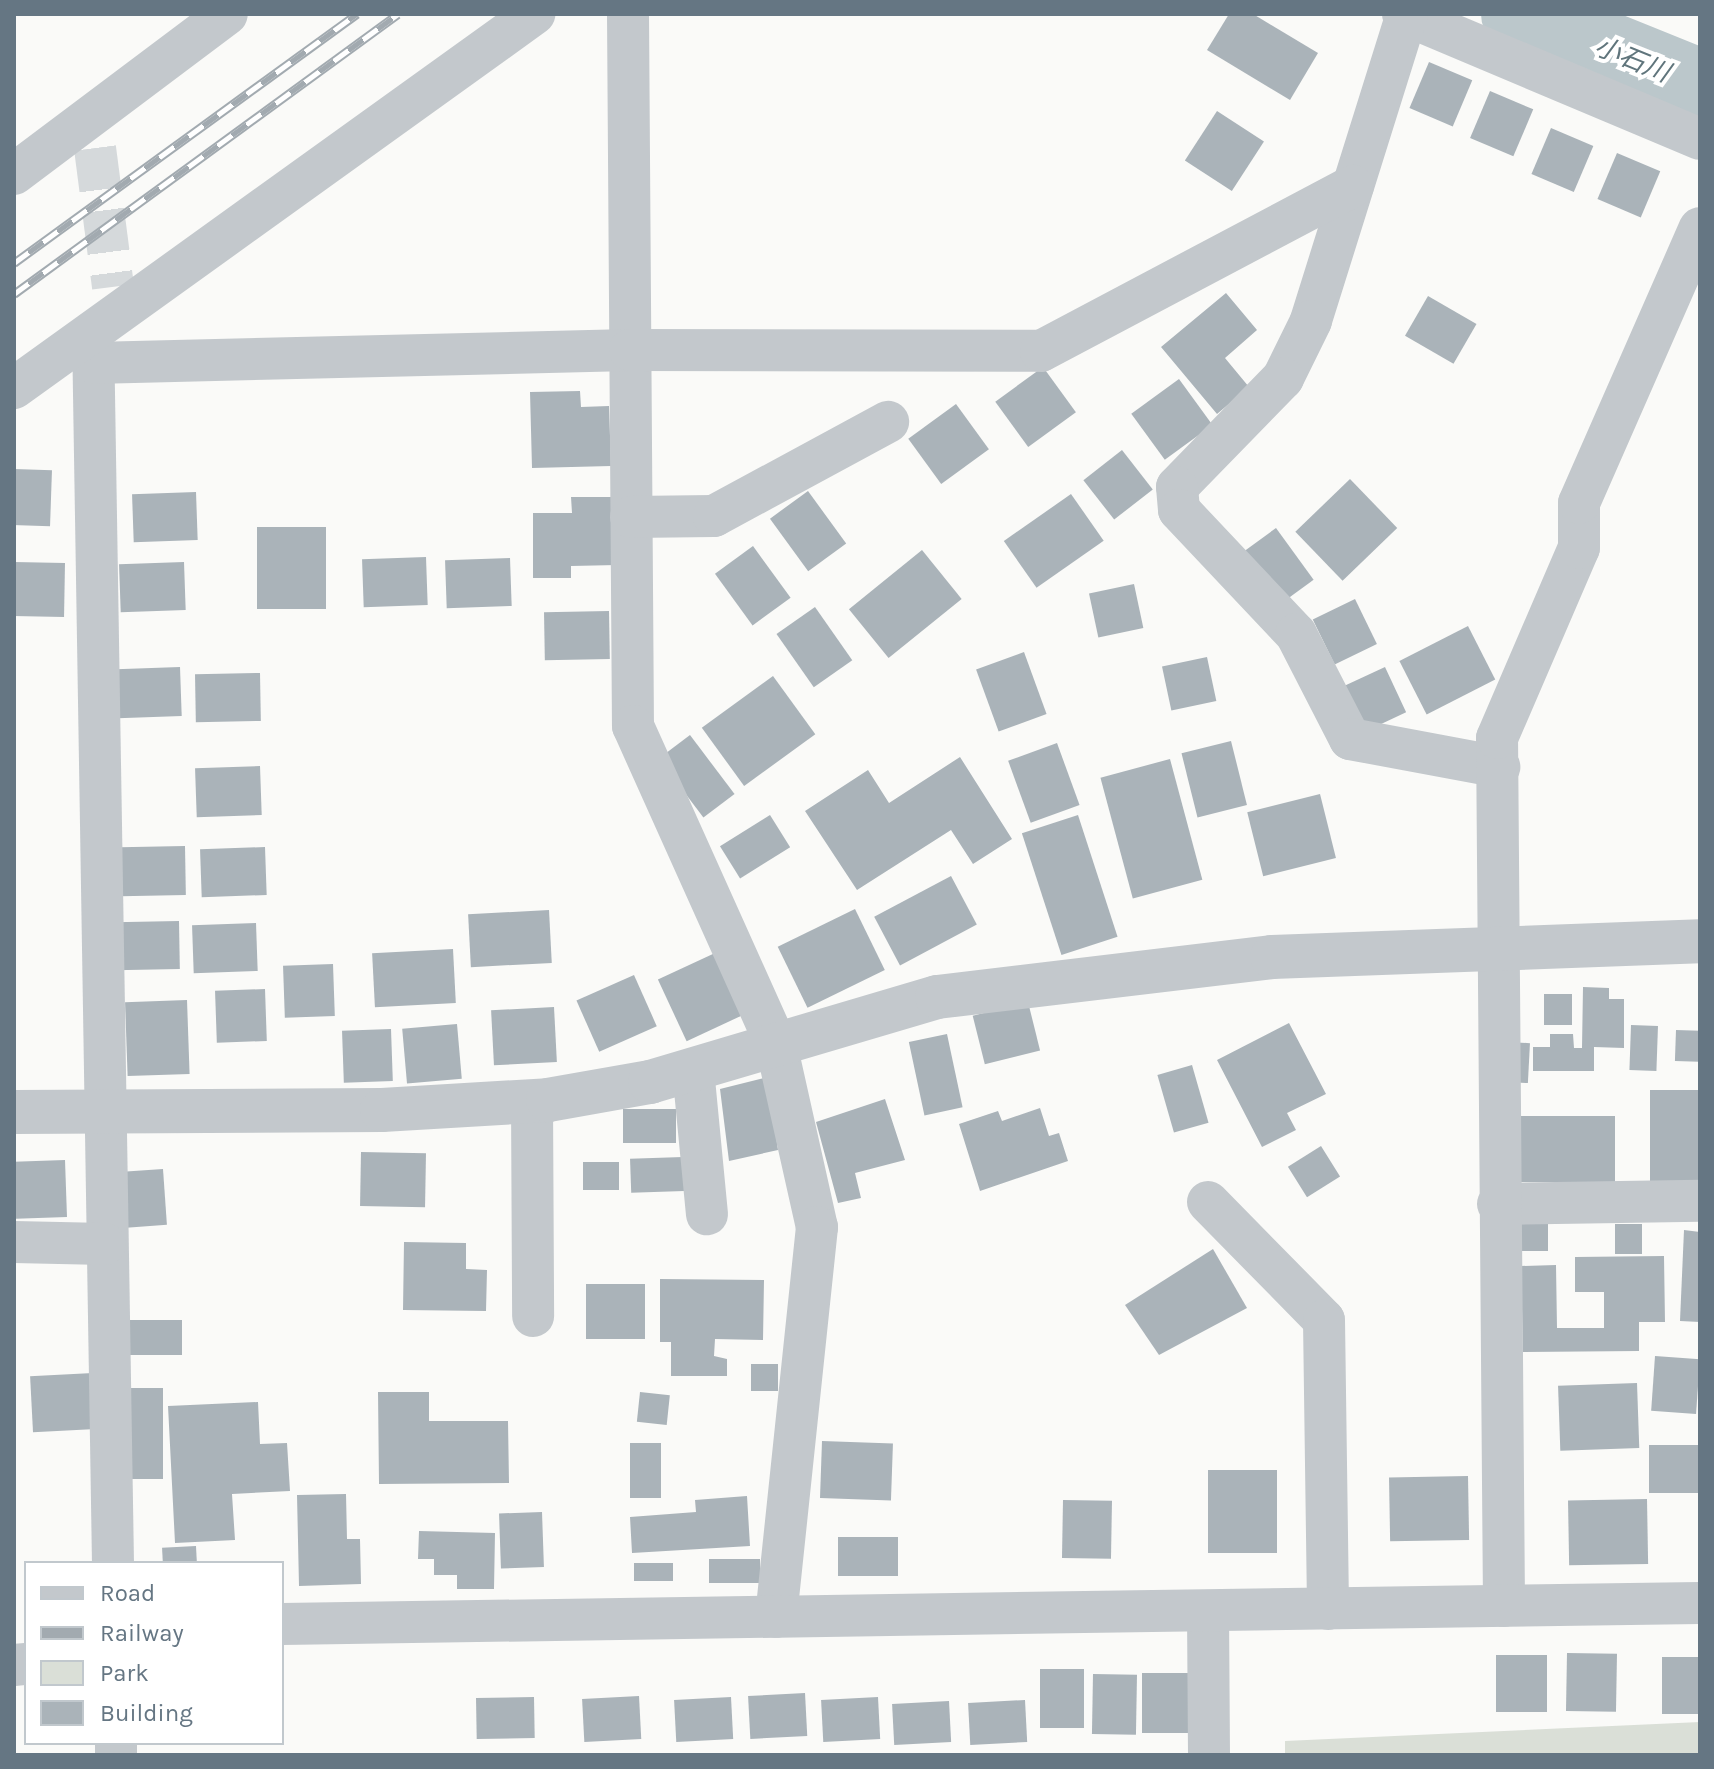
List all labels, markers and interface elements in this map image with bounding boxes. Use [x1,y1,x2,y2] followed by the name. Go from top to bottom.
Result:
[1590,31,1674,89] water label: 小石川
[24,1561,284,1745] legend
[100,1579,155,1607] text: Road
[100,1619,184,1647] text: Railway
[100,1659,149,1687] text: Park
[100,1699,193,1727] text: Building

